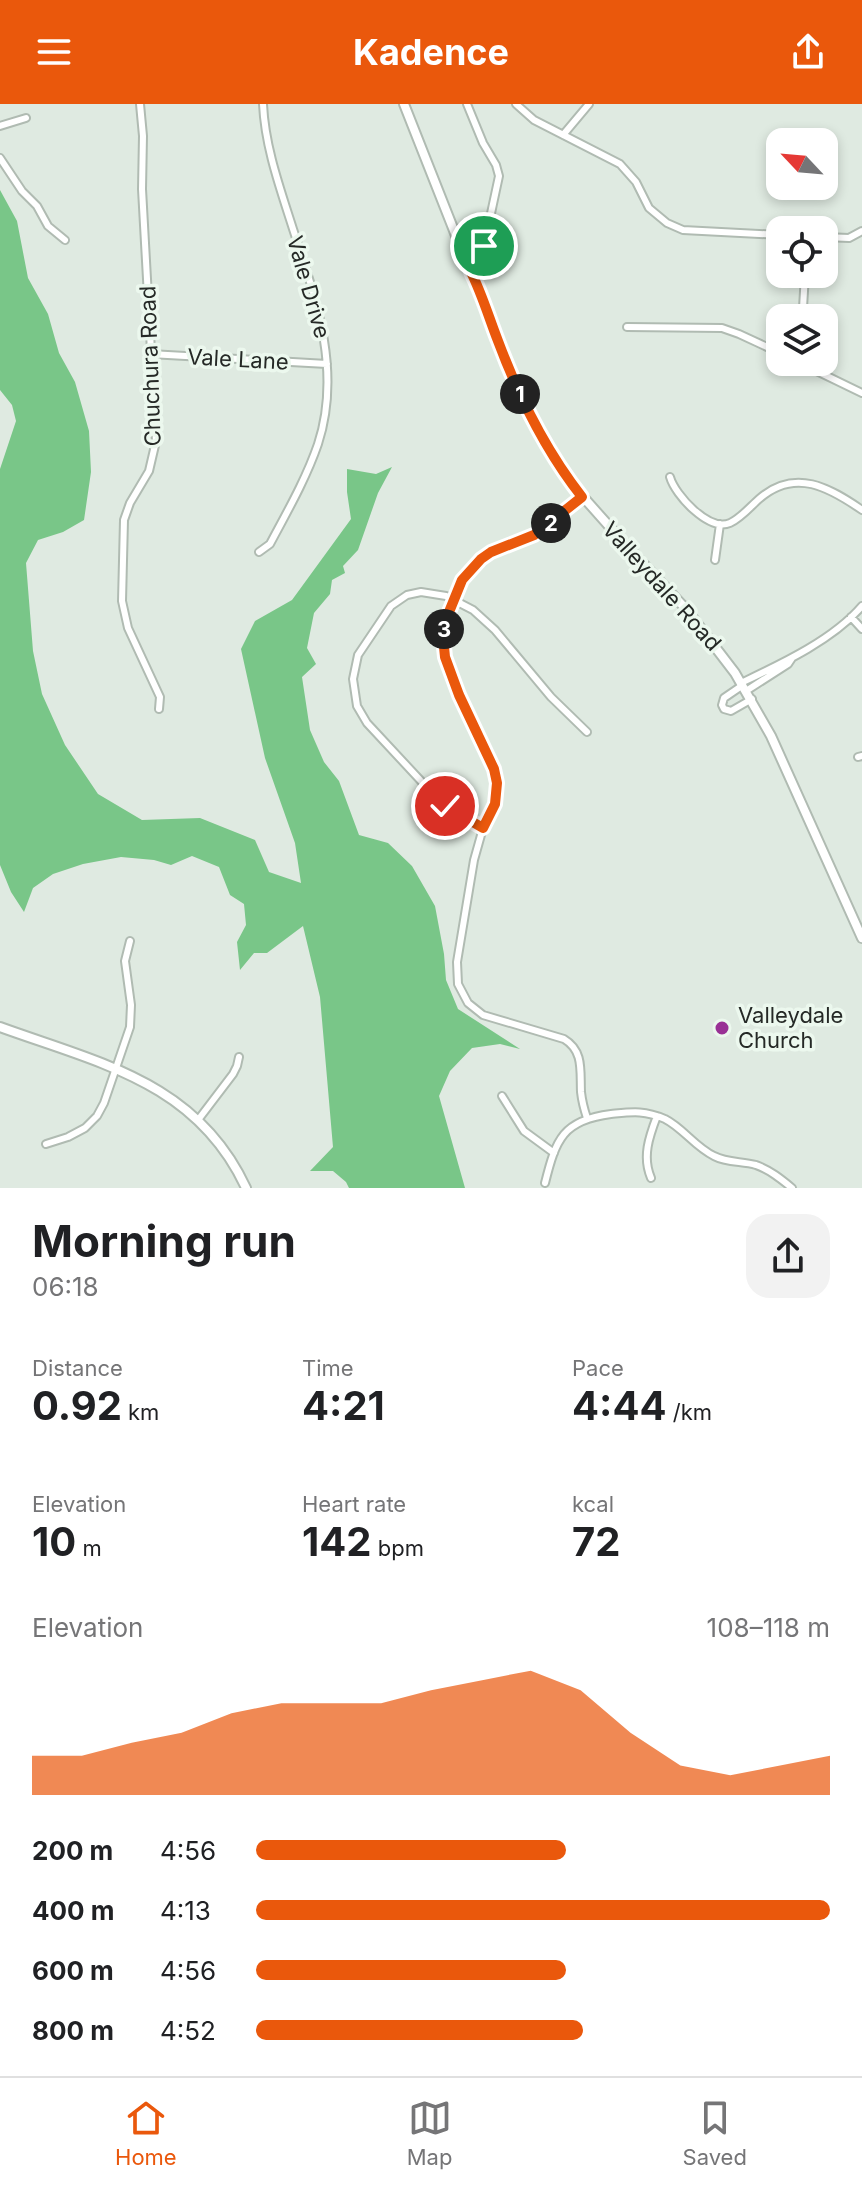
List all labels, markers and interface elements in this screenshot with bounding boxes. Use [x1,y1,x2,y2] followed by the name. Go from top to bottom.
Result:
[32,30,76,74] icon: menu
[353,30,509,74] text: Kadence
[786,30,830,74] icon: share
[766,128,838,200] north arrow
[766,128,838,376] map controls
[450,212,518,280] pin
[766,216,838,288] button: locate
[462,224,506,268] icon: arrive
[282,233,336,341] street label: Vale Drive
[134,285,166,447] street label: Chuchura Road
[766,304,838,376] button: layers
[187,343,289,375] street label: Vale Lane
[500,374,540,414] pin: 1
[515,381,525,407] text: 1
[531,503,571,543] pin: 2
[544,510,558,536] text: 2
[597,516,727,656] street label: Valleydale Road
[424,609,464,649] pin: 3
[437,616,451,642] text: 3
[411,772,479,840] pin
[423,784,467,828] icon: check
[738,1002,843,1053] place label: Valleydale Church
[713,1019,731,1037] marker: Valleydale Church
[32,1214,296,1268] text: Morning run
[746,1214,830,1298] button: share
[32,1271,99,1302] text: 06:18
[32,1355,123,1381] text: Distance
[302,1355,354,1381] text: Time
[572,1355,624,1381] text: Pace
[32,1381,122,1430] text: 0.92
[302,1381,385,1430] text: 4:21
[572,1381,667,1430] text: 4:44
[122,1399,159,1425] text: km
[667,1399,712,1425] text: /km
[32,1491,126,1517] text: Elevation
[302,1491,406,1517] text: Heart rate
[572,1491,614,1517] text: kcal
[32,1517,76,1566] text: 10
[302,1517,372,1566] text: 142
[572,1517,620,1566] text: 72
[76,1535,102,1561] text: m
[372,1535,424,1561] text: bpm
[32,1612,143,1643] text: Elevation
[707,1612,830,1643] text: 108–118 m
[32,1835,113,1866] text: 200 m
[160,1835,216,1866] text: 4:56
[32,1895,115,1926] text: 400 m
[160,1895,211,1926] text: 4:13
[32,1955,114,1986] text: 600 m
[160,1955,216,1986] text: 4:56
[32,2015,114,2046] text: 800 m
[160,2015,216,2046] text: 4:52
[115,2096,177,2170] tab: Home
[407,2096,452,2170] tab: Map
[683,2096,747,2170] tab: Saved

